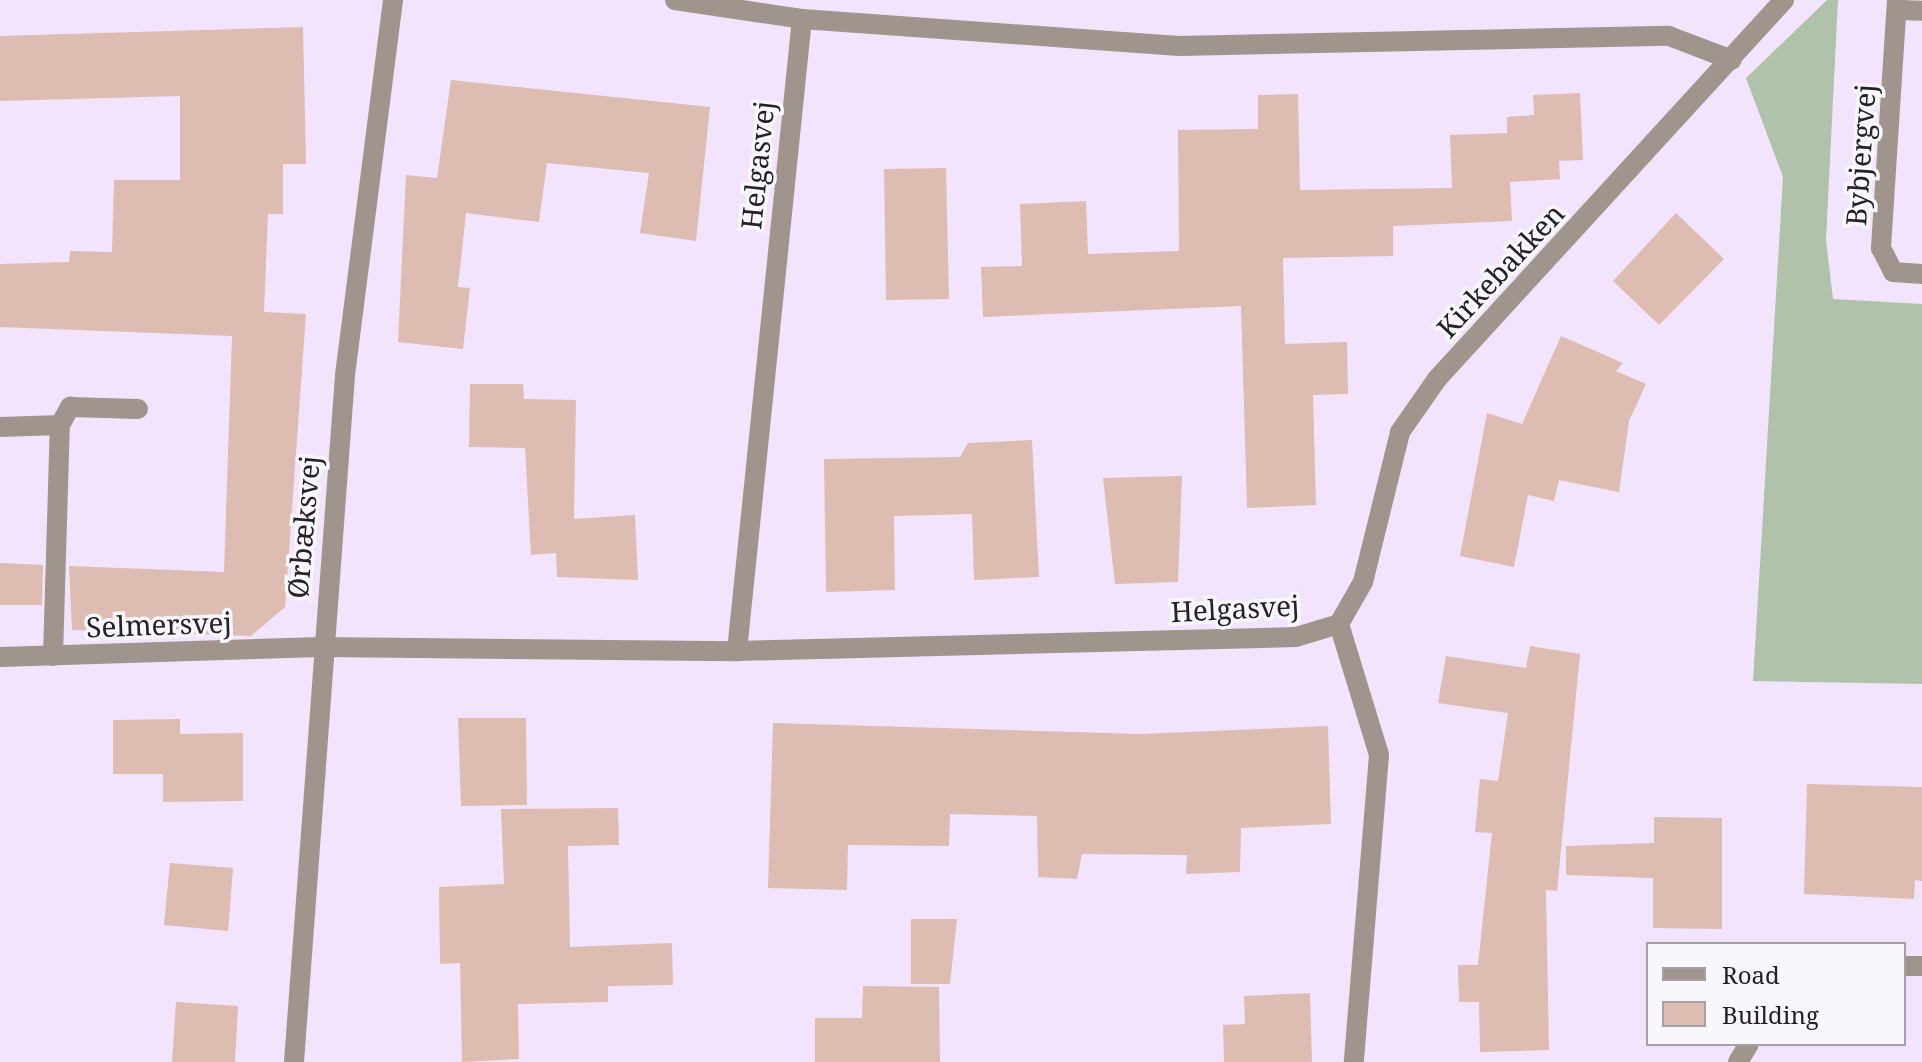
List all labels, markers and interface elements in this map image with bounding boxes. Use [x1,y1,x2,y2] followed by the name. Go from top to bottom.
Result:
[1838,83,1882,227] street label: Bybjergvej
[734,99,780,231] street label: Helgasvej
[1429,196,1571,344] street label: Kirkebakken
[280,454,326,600] street label: Ørbæksvej
[1170,588,1300,628] street label: Helgasvej
[86,605,232,643] street label: Selmersvej
[1646,942,1906,1046] legend
[1722,958,1780,991] text: Road
[1722,998,1819,1031] text: Building

